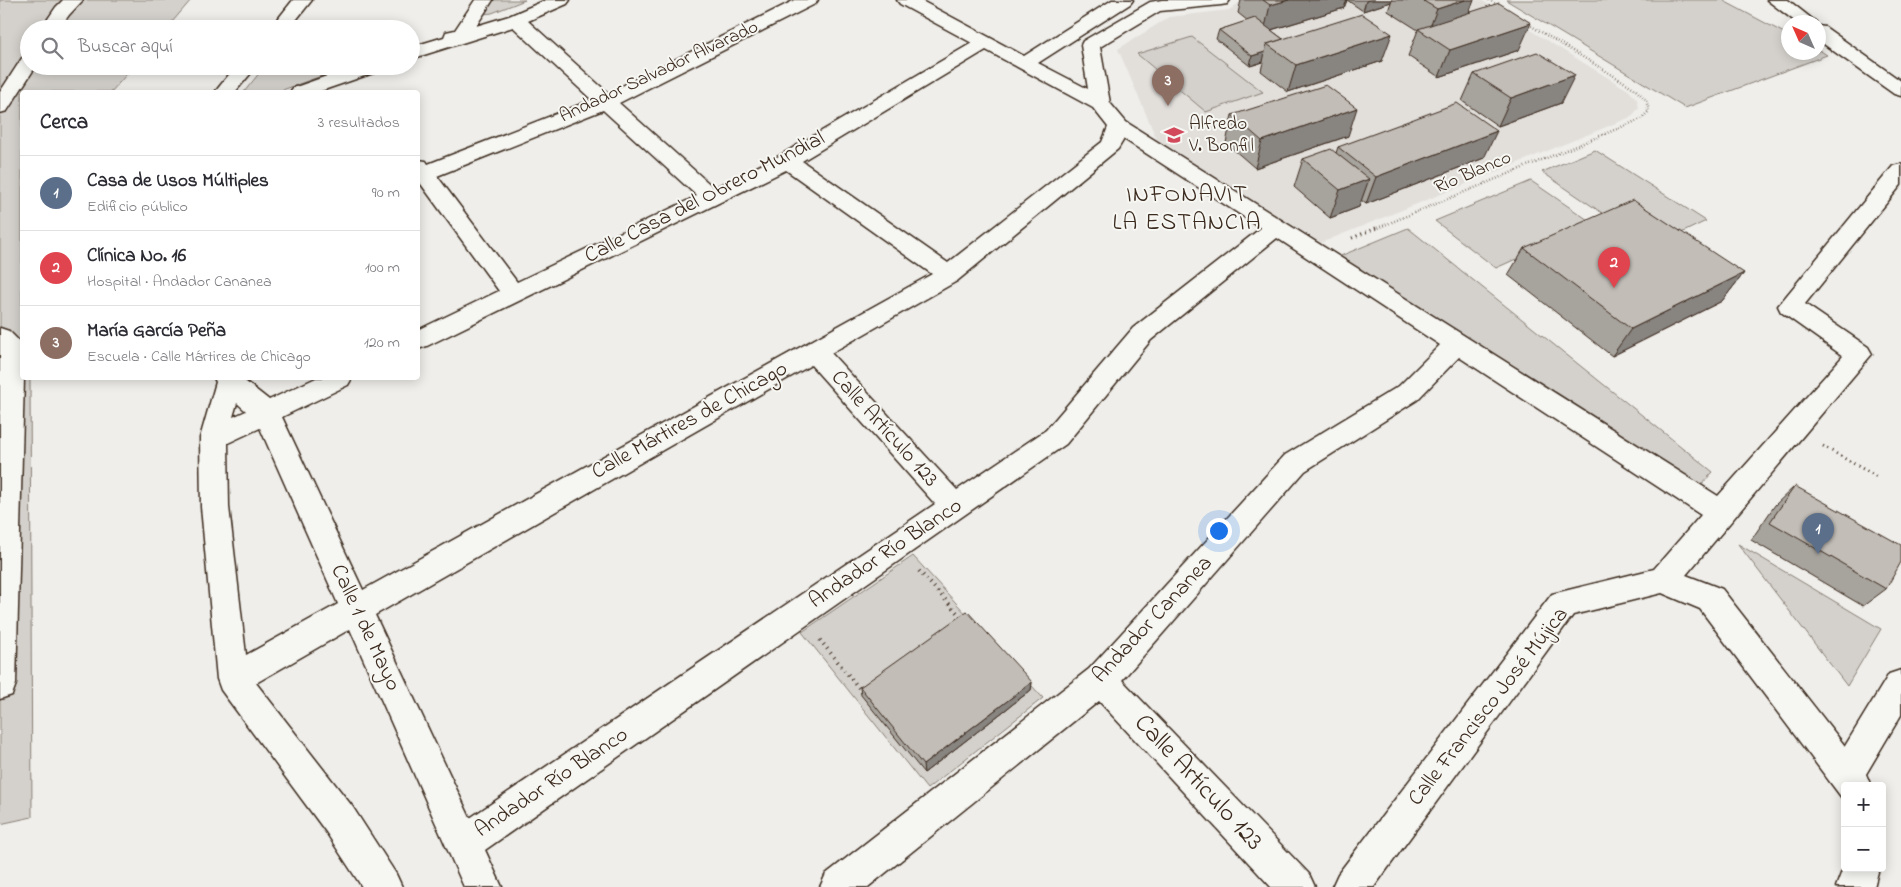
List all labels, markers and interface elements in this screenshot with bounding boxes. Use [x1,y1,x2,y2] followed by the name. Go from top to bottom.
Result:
[555,14,763,130] street label: Andador Salvador Alvarado
[1781,15,1826,60] north arrow
[20,20,420,75] search box
[38,34,66,62] icon: search
[78,34,173,61] text: Buscar aquí
[1152,65,1184,106] pin: 3
[40,108,88,138] text: Cerca
[318,111,400,135] text: 3 resultados
[1188,111,1254,160] place label: Alfredo V. Bonfil
[579,123,831,273] street label: Calle Casa del Obrero Mundial
[1163,124,1185,146] school or university icon: Alfredo V. Bonfil
[1430,145,1516,201] street label: Río Blanco
[87,168,269,195] text: Casa de Usos Múltiples
[1113,178,1261,241] district label: INFONAVIT LA ESTANCIA
[53,181,59,205] text: 1
[372,181,400,205] text: 90 m
[87,195,188,219] text: Edificio público
[87,243,186,270] text: Clínica No. 16
[1598,247,1630,288] pin: 2
[52,256,60,280] text: 2
[365,256,400,280] text: 100 m
[87,270,272,294] text: Hospital · Andador Cananea
[87,318,226,345] text: María García Peña
[53,331,59,355] text: 3
[364,331,400,355] text: 120 m
[87,345,311,369] text: Escuela · Calle Mártires de Chicago
[586,354,794,489] street label: Calle Mártires de Chicago
[822,363,946,495] street label: Calle Artículo 123
[803,491,969,617] street label: Andador Río Blanco
[1802,513,1834,554] pin: 1
[1206,518,1232,544] your location
[1085,549,1221,691] street label: Andador Cananea
[321,559,408,697] street label: Calle 1 de Mayo
[1401,601,1577,813] street label: Calle Francisco José Mújica
[1124,706,1272,860] street label: Calle Artículo 123
[469,720,635,846] street label: Andador Río Blanco
[1841,782,1886,872] map controls
[1841,782,1886,827] button: +
[1841,827,1886,872] button: −

